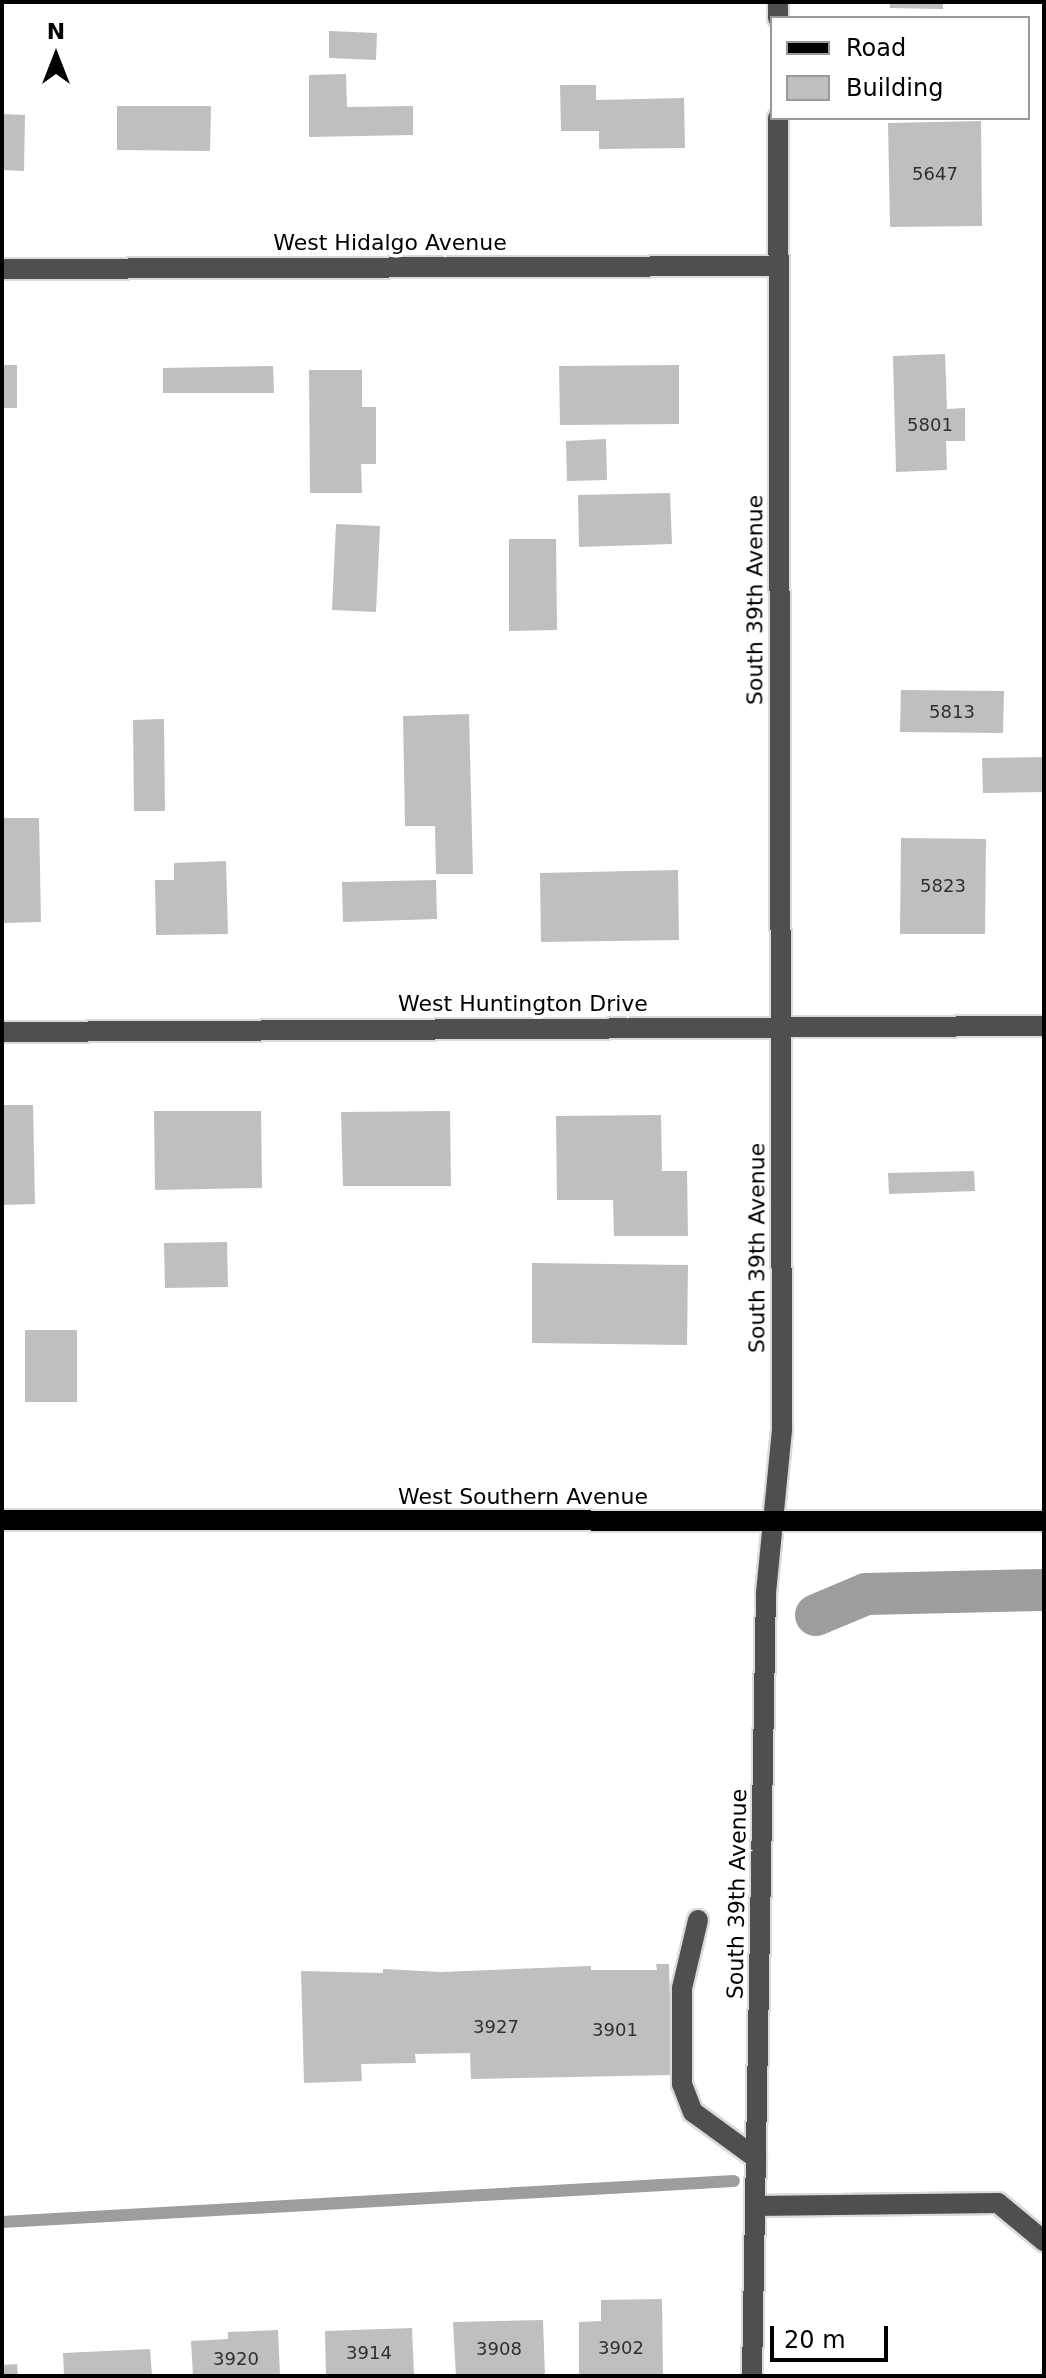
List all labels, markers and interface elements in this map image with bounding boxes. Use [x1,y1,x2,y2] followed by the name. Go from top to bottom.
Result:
[16,16,96,96] north arrow
[770,16,1030,120] legend
[47,19,65,44] text: N
[846,34,906,62] text: Road
[846,74,943,102] text: Building
[912,163,958,185] house number: 5647
[273,230,507,256] street label: West Hidalgo Avenue
[907,414,953,436] house number: 5801
[742,495,768,705] street label: South 39th Avenue
[929,701,975,723] house number: 5813
[920,875,966,897] house number: 5823
[398,991,648,1017] street label: West Huntington Drive
[744,1143,770,1353] street label: South 39th Avenue
[398,1484,648,1510] street label: West Southern Avenue
[722,1789,752,1999] street label: South 39th Avenue
[473,2016,519,2038] house number: 3927
[592,2019,638,2041] house number: 3901
[774,2310,892,2360] scale bar
[784,2326,846,2354] text: 20 m
[598,2337,644,2359] house number: 3902
[476,2338,522,2360] house number: 3908
[346,2342,392,2364] house number: 3914
[213,2348,259,2370] house number: 3920

